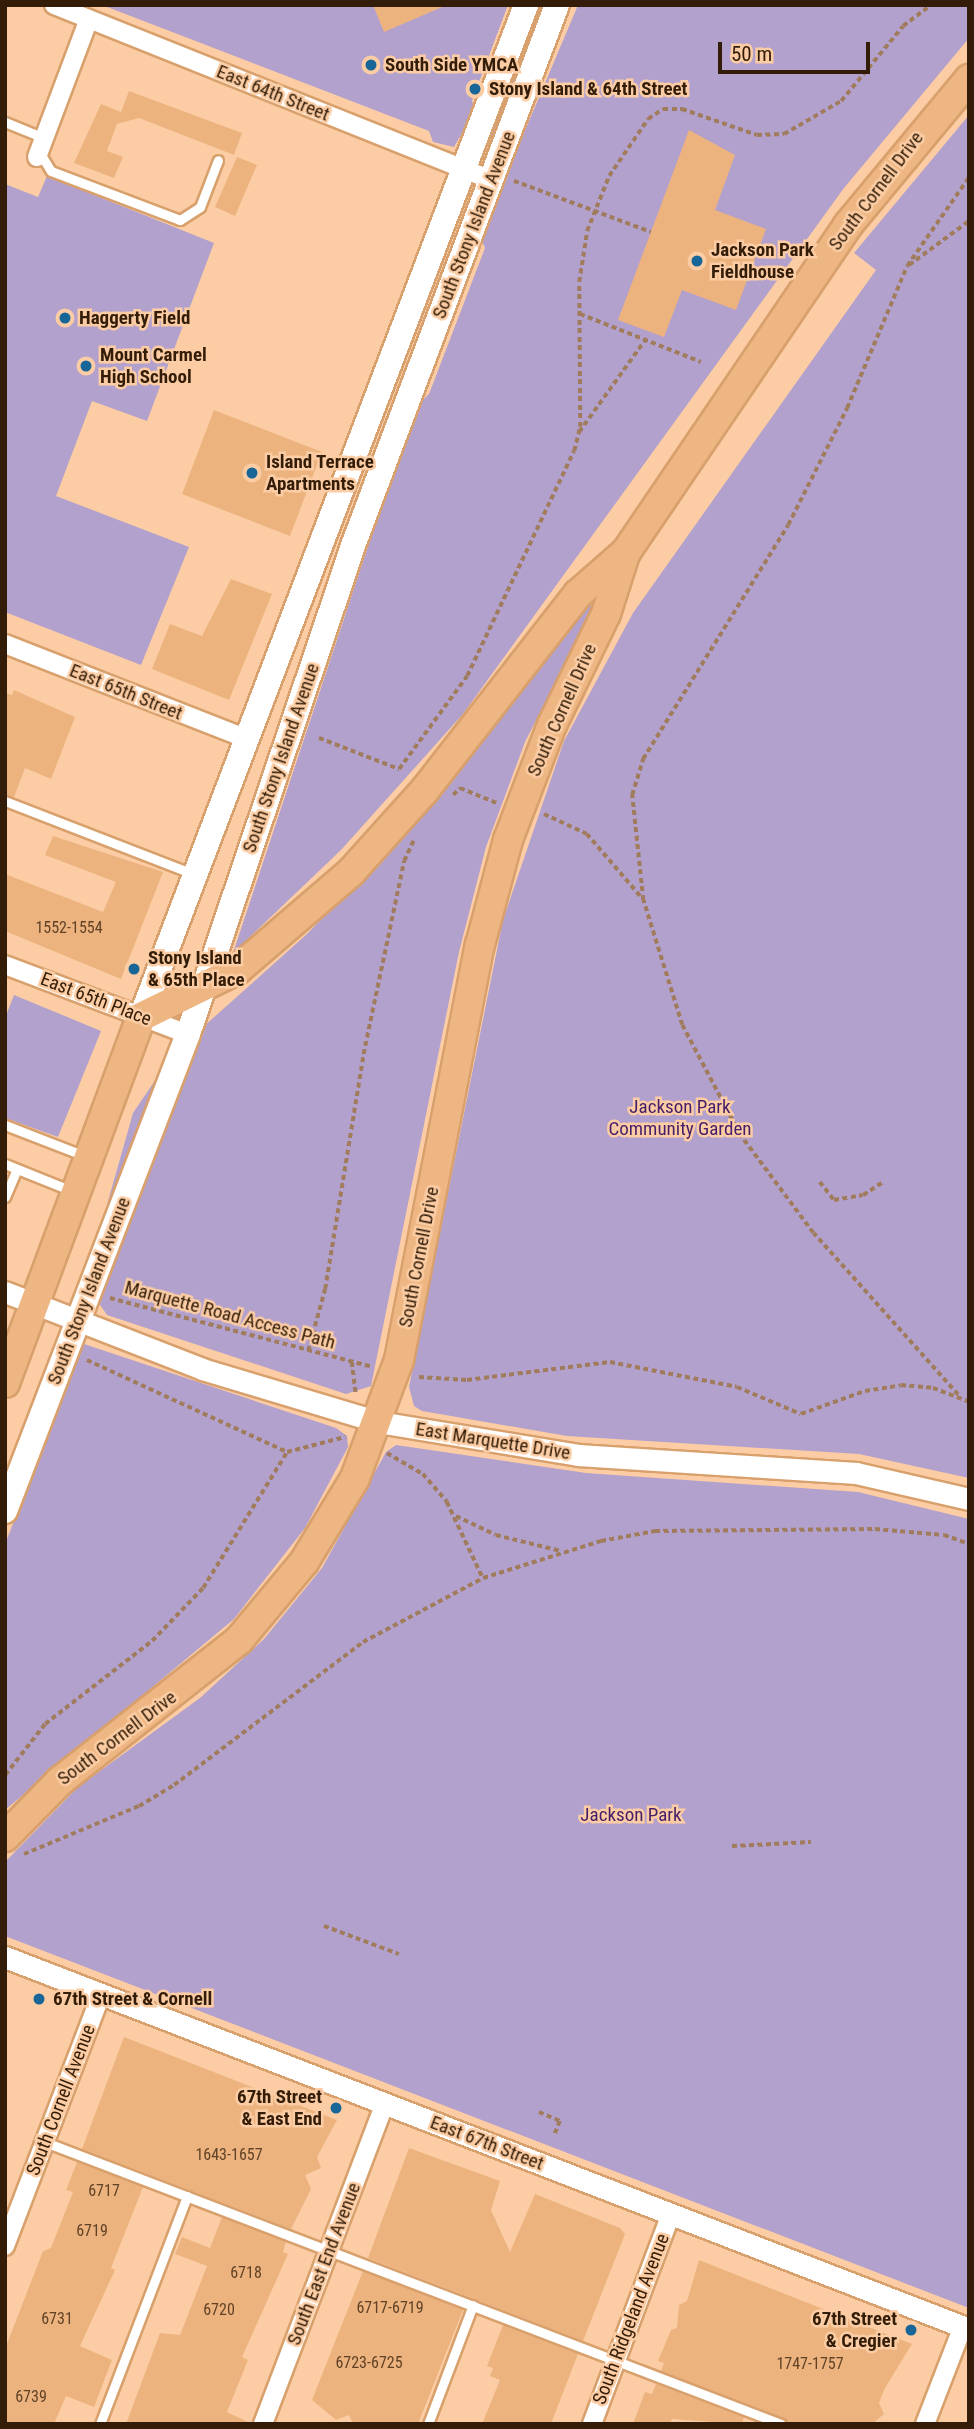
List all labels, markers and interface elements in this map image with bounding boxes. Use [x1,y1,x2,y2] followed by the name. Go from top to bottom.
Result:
[722,28,874,72] scale bar
[731,42,772,66] text: 50 m
[385,54,518,76] place label: South Side YMCA
[363,57,379,73] marker: South Side YMCA
[213,60,333,126] street label: East 64th Street
[489,78,687,100] place label: Stony Island & 64th Street
[467,81,483,97] marker: Stony Island & 64th Street
[824,127,928,255] street label: South Cornell Drive
[428,128,520,322] street label: South Stony Island Avenue
[711,239,814,283] place label: Jackson Park Fieldhouse
[689,253,705,269] marker: Jackson Park Fieldhouse
[79,307,190,329] place label: Haggerty Field
[57,310,73,326] marker: Haggerty Field
[100,344,207,388] place label: Mount Carmel High School
[78,358,94,374] marker: Mount Carmel High School
[266,451,374,495] place label: Island Terrace Apartments
[244,465,260,481] marker: Island Terrace Apartments
[523,640,601,780] street label: South Cornell Drive
[66,659,186,725] street label: East 65th Street
[238,660,324,856] street label: South Stony Island Avenue
[35,918,103,938] house number: 1552-1554
[148,947,245,991] place label: Stony Island & 65th Place
[126,961,142,977] marker: Stony Island & 65th Place
[37,967,155,1031] street label: East 65th Place
[608,1096,752,1140] park label: Jackson Park Community Garden
[394,1185,444,1329] street label: South Cornell Drive
[43,1194,135,1388] street label: South Stony Island Avenue
[122,1276,338,1354] street label: Marquette Road Access Path
[414,1418,572,1464] street label: East Marquette Drive
[53,1686,181,1790] street label: South Cornell Drive
[580,1804,682,1826] park label: Jackson Park
[53,1988,212,2010] place label: 67th Street & Cornell
[31,1991,47,2007] marker: 67th Street & Cornell
[22,2021,100,2179] street label: South Cornell Avenue
[237,2086,322,2130] place label: 67th Street & East End
[328,2100,344,2116] marker: 67th Street & East End
[427,2111,547,2175] street label: East 67th Street
[195,2145,263,2165] house number: 1643-1657
[283,2180,365,2348] street label: South East End Avenue
[88,2181,120,2201] house number: 6717
[76,2221,108,2241] house number: 6719
[588,2230,674,2408] street label: South Ridgeland Avenue
[230,2263,262,2283] house number: 6718
[356,2298,424,2318] house number: 6717-6719
[203,2300,235,2320] house number: 6720
[812,2308,897,2352] place label: 67th Street & Cregier
[41,2309,73,2329] house number: 6731
[903,2322,919,2338] marker: 67th Street & Cregier
[335,2353,403,2373] house number: 6723-6725
[776,2354,844,2374] house number: 1747-1757
[15,2387,47,2407] house number: 6739

